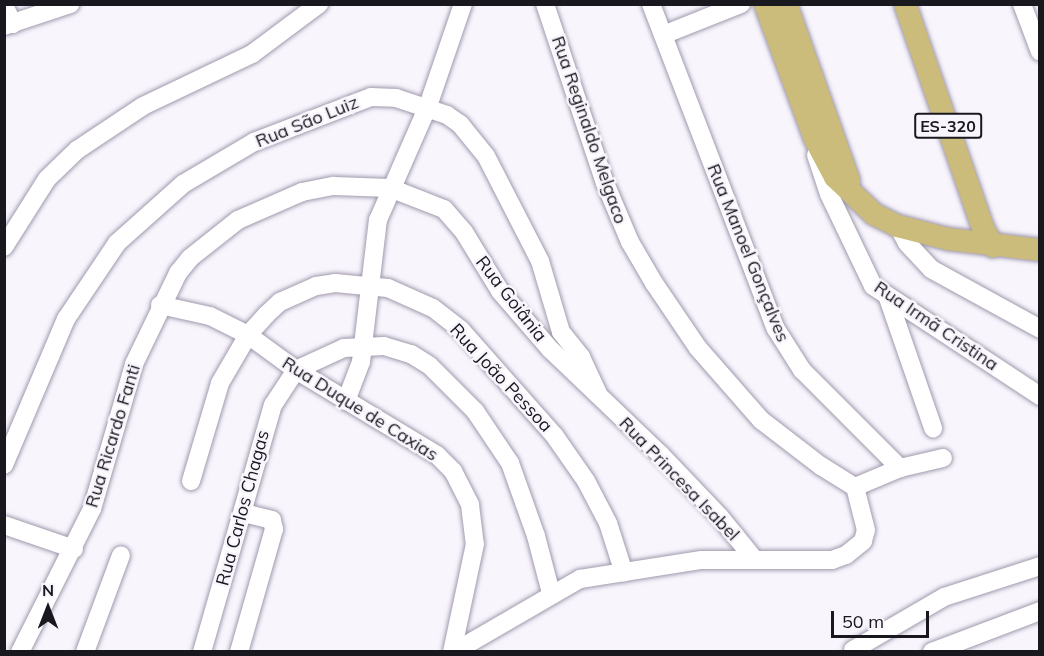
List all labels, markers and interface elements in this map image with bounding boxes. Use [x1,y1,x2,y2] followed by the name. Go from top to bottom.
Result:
[547,33,631,227] street label: Rua Reginaldo Melgaco
[252,92,362,152] street label: Rua São Luiz
[914,113,982,139] road number: ES-320
[702,161,794,345] street label: Rua Manoel Gonçalves
[471,252,551,346] street label: Rua Goiânia
[870,277,1002,375] street label: Rua Irmã Cristina
[445,319,557,437] street label: Rua João Pessoa
[278,352,442,466] street label: Rua Duque de Caxias
[81,362,145,510] street label: Rua Ricardo Fanti
[614,413,744,545] street label: Rua Princesa Isabel
[212,428,274,588] street label: Rua Carlos Chagas
[18,578,78,638] north arrow
[42,580,54,600] text: N
[834,599,932,637] scale bar
[842,610,884,633] text: 50 m

